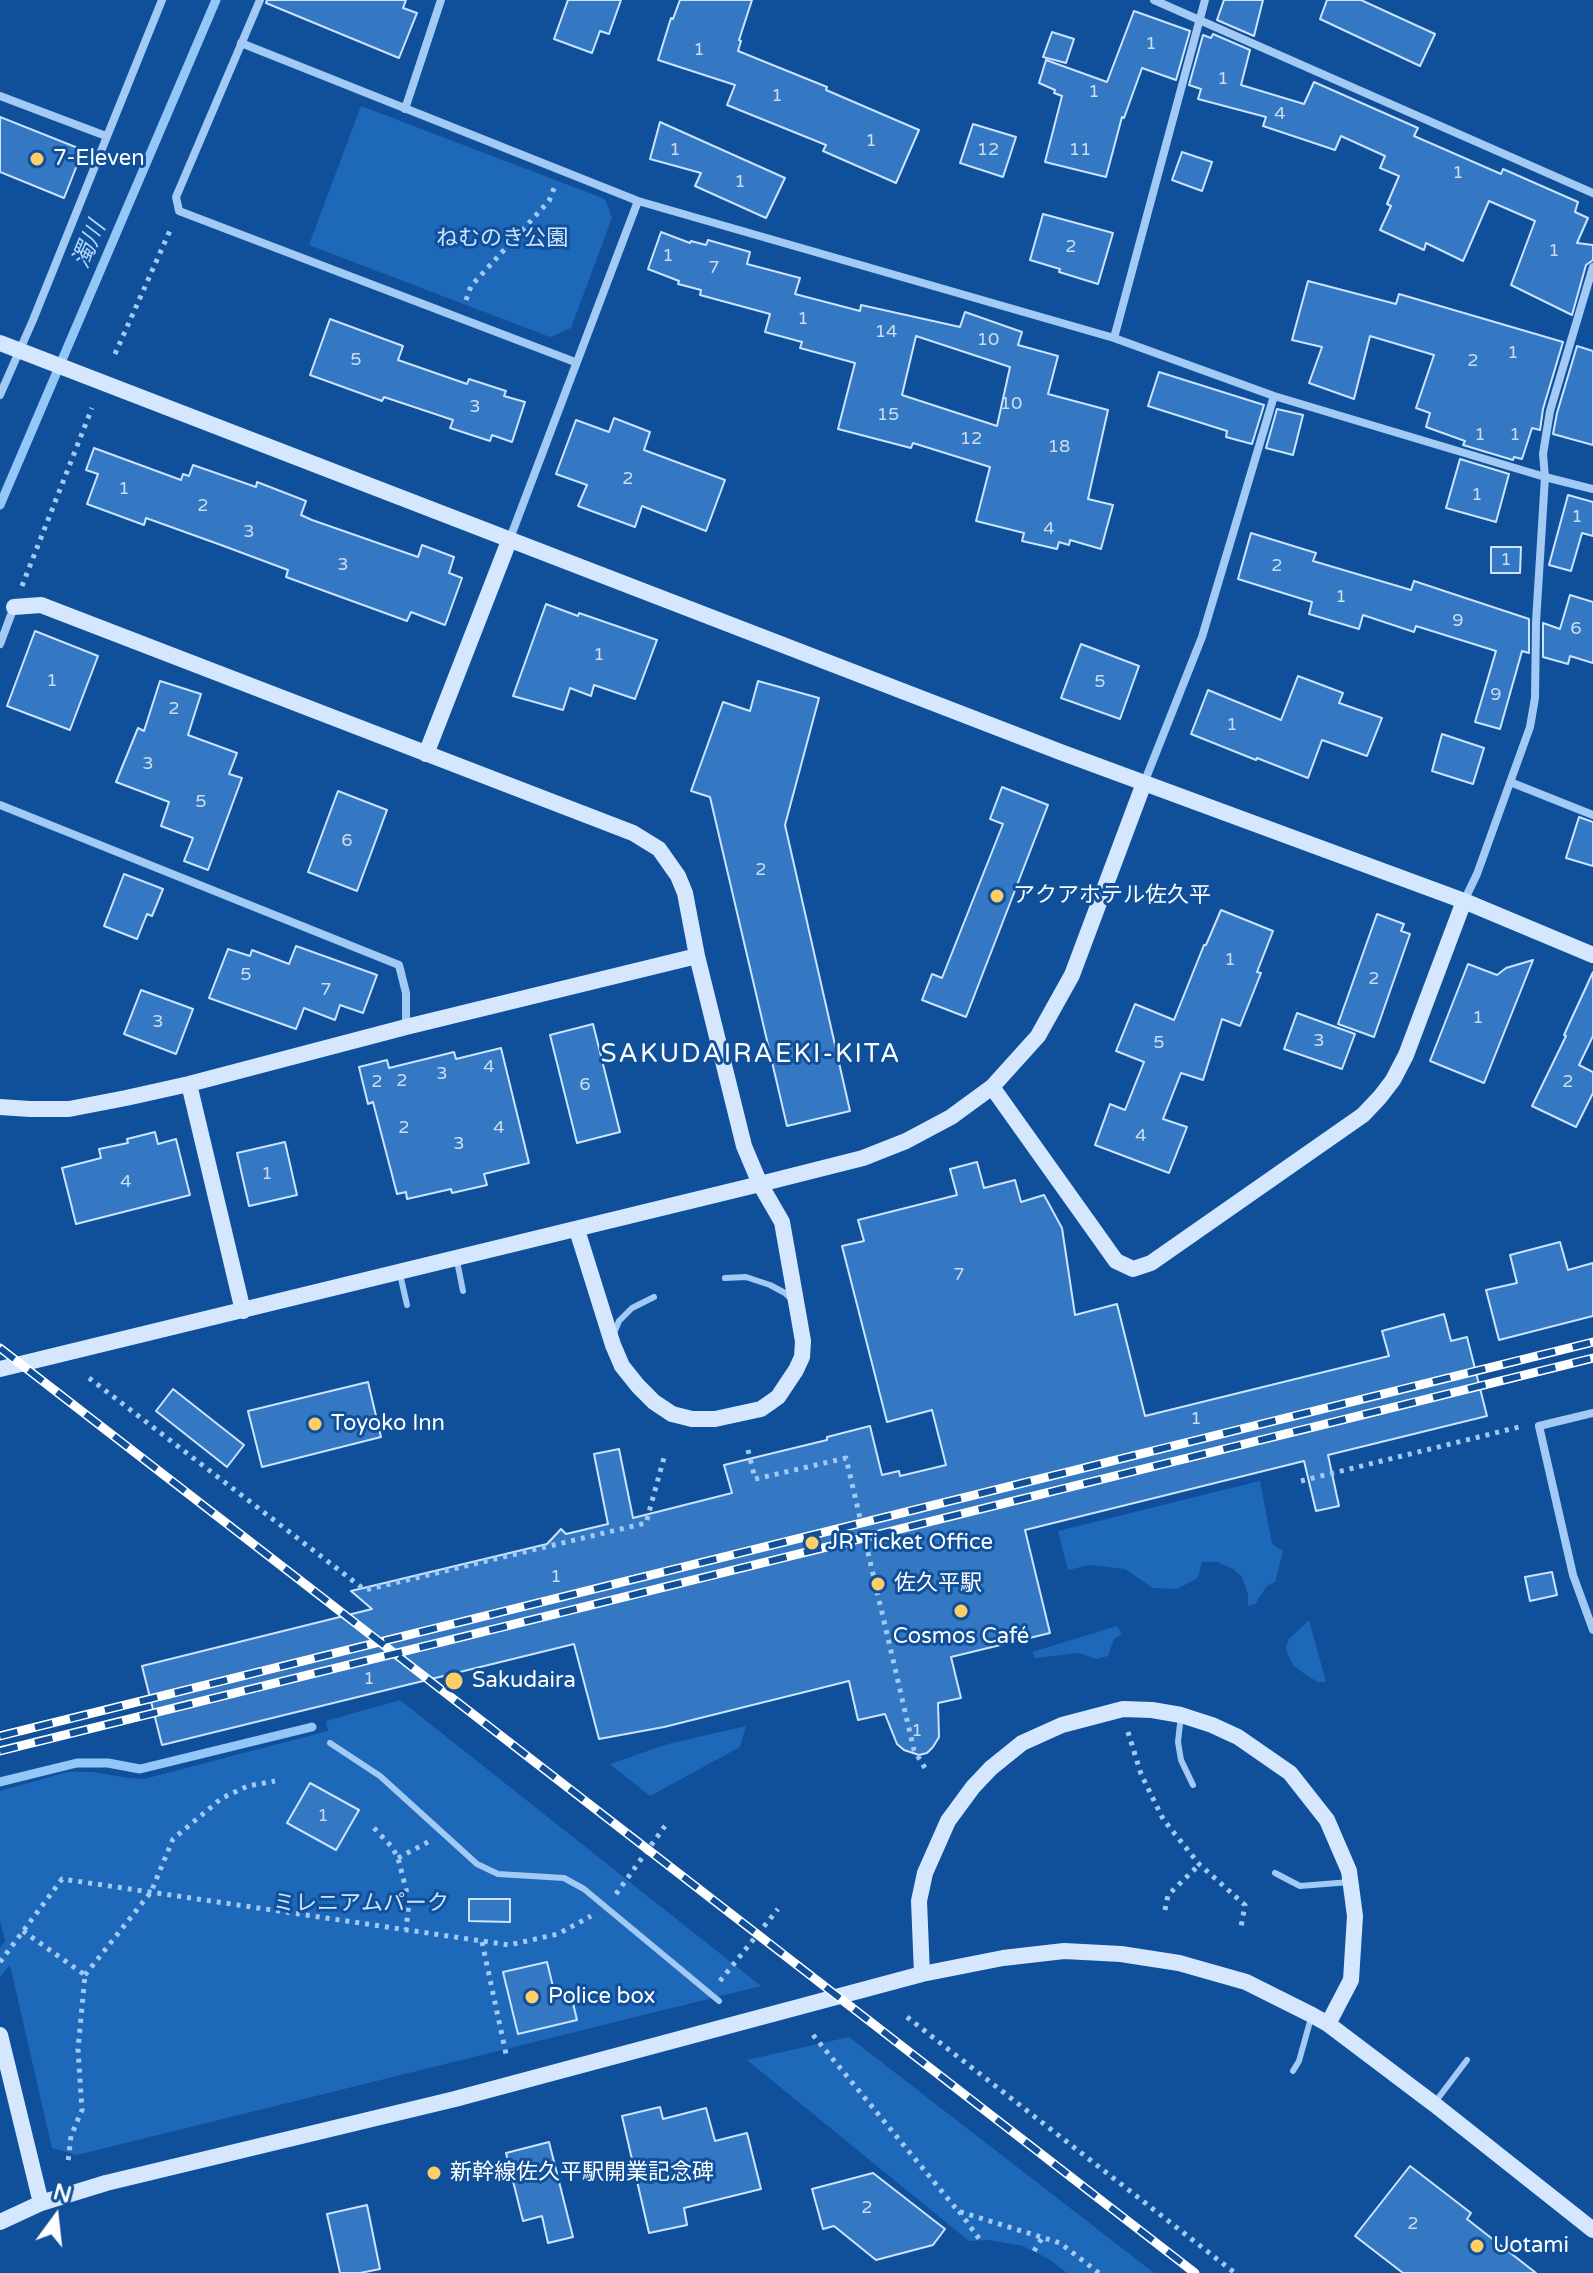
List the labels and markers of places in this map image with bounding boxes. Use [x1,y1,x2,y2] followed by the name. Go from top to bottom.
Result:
[53,146,145,172] place label: 7-Eleven
[28,150,46,168] marker: 7-Eleven
[1013,883,1211,909] place label: アクアホテル佐久平
[988,887,1006,905] marker: アクアホテル佐久平
[331,1411,445,1437] place label: Toyoko Inn
[306,1415,324,1433] marker: Toyoko Inn
[828,1530,993,1556] place label: JR Ticket Office
[803,1534,821,1552] marker: JR Ticket Office
[894,1571,982,1597] place label: 佐久平駅
[869,1575,887,1593] marker: 佐久平駅
[952,1602,970,1620] marker: Cosmos Café
[893,1624,1029,1650] place label: Cosmos Café
[472,1668,576,1694] place label: Sakudaira
[443,1670,465,1692] marker: Sakudaira
[548,1984,655,2010] place label: Police box
[523,1988,541,2006] marker: Police box
[450,2160,714,2186] place label: 新幹線佐久平駅開業記念碑
[425,2164,443,2182] marker: 新幹線佐久平駅開業記念碑
[1493,2233,1569,2259] place label: Uotami
[1468,2237,1486,2255] marker: Uotami

